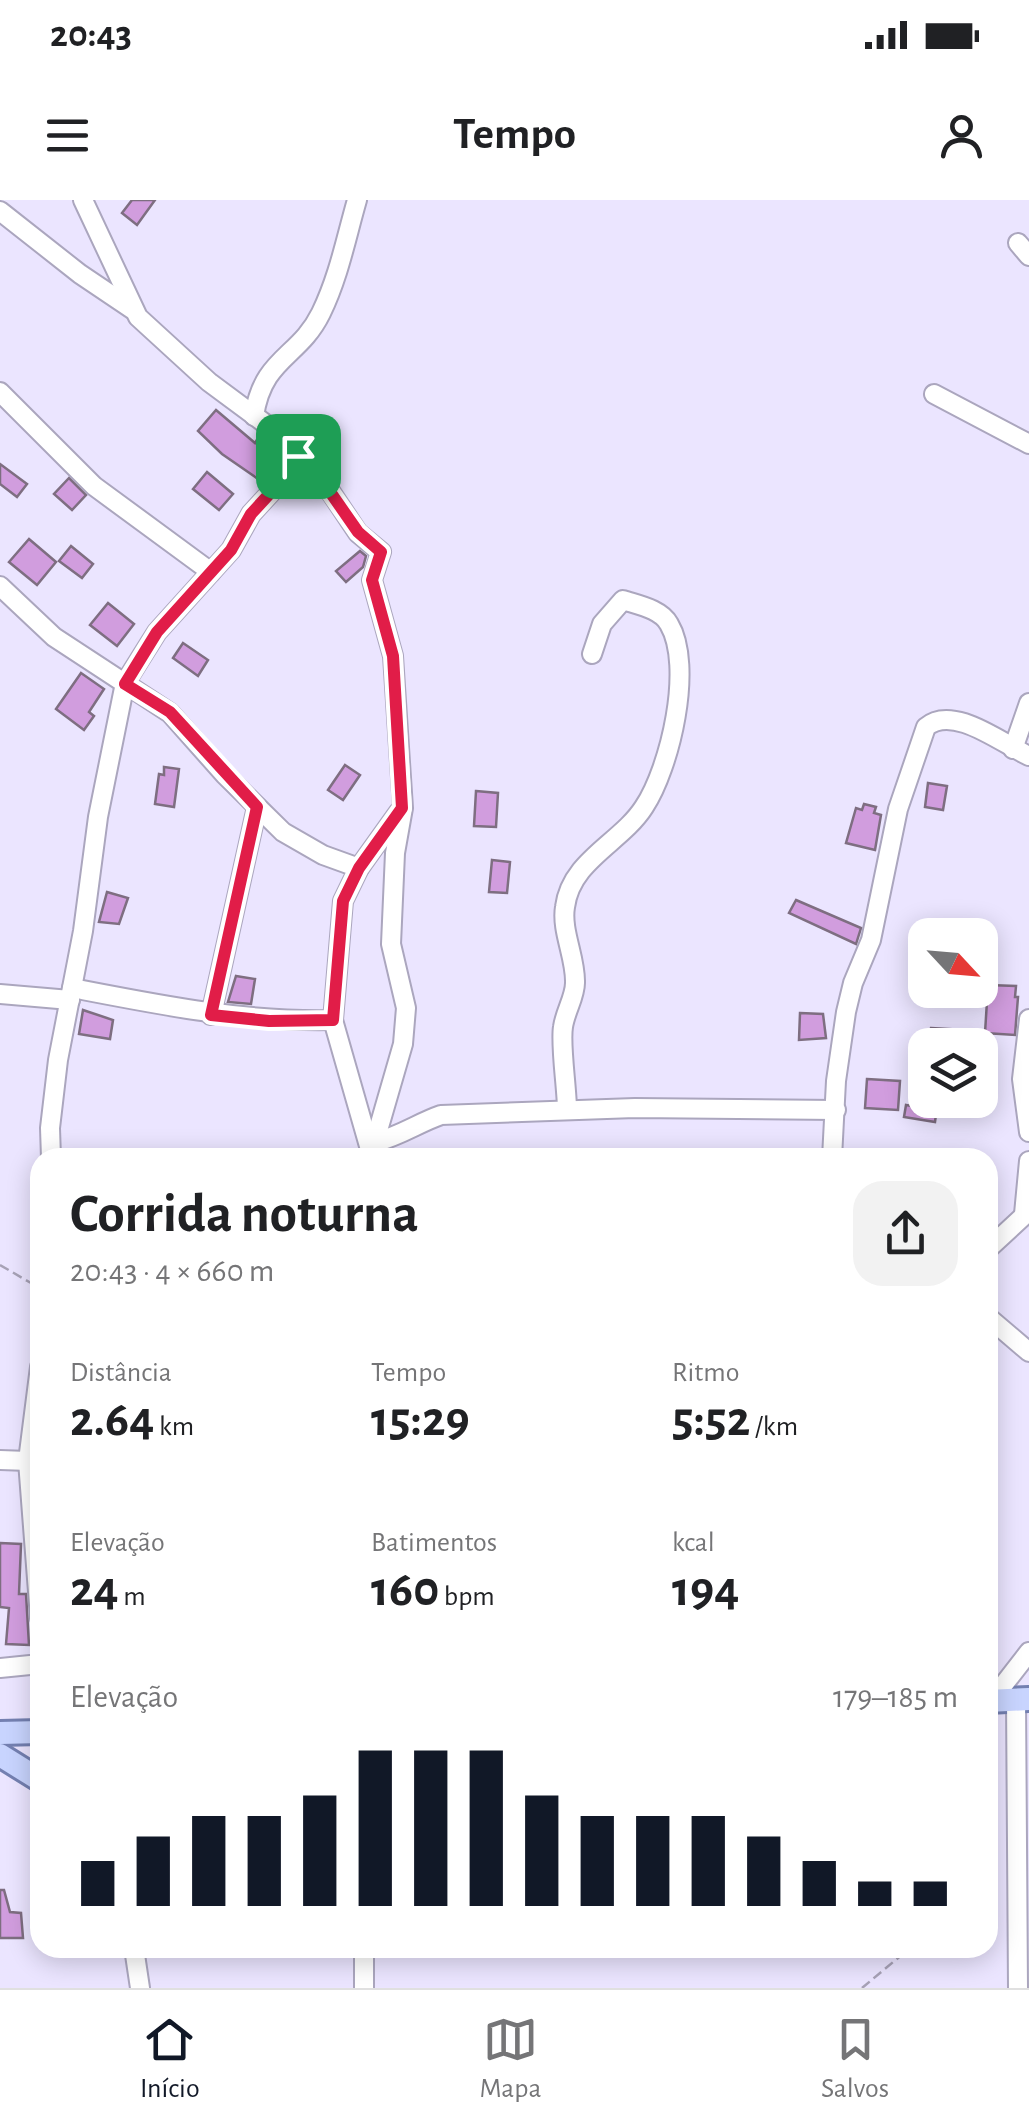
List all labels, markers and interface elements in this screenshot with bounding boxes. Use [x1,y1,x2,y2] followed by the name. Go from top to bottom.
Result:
[50,16,132,54] text: 20:43
[40,108,95,163] icon: menu
[934,108,989,163] icon: person
[453,112,576,157] text: Tempo
[256,414,341,499] pin
[271,429,326,484] icon: arrive
[908,918,998,1008] north arrow
[908,918,998,1118] map controls
[908,1028,998,1118] button: layers
[853,1181,958,1286] button: share
[70,1187,419,1242] text: Corrida noturna
[70,1255,274,1287] text: 20:43 · 4 × 660 m
[70,1359,172,1387] text: Distância
[371,1359,446,1387] text: Tempo
[672,1359,739,1387] text: Ritmo
[70,1395,154,1445] text: 2.64
[371,1395,470,1445] text: 15:29
[672,1395,750,1445] text: 5:52
[154,1413,194,1441] text: km
[750,1413,798,1441] text: /km
[70,1529,165,1557] text: Elevação
[371,1529,497,1557] text: Batimentos
[672,1529,715,1557] text: kcal
[70,1565,119,1615] text: 24
[371,1565,439,1615] text: 160
[672,1565,739,1615] text: 194
[119,1583,146,1611] text: m
[439,1583,495,1611] text: bpm
[70,1681,178,1713] text: Elevação
[833,1681,958,1713] text: 179–185 m
[140,2012,200,2106] tab: Início
[479,2012,541,2106] tab: Mapa
[821,2012,889,2106] tab: Salvos

